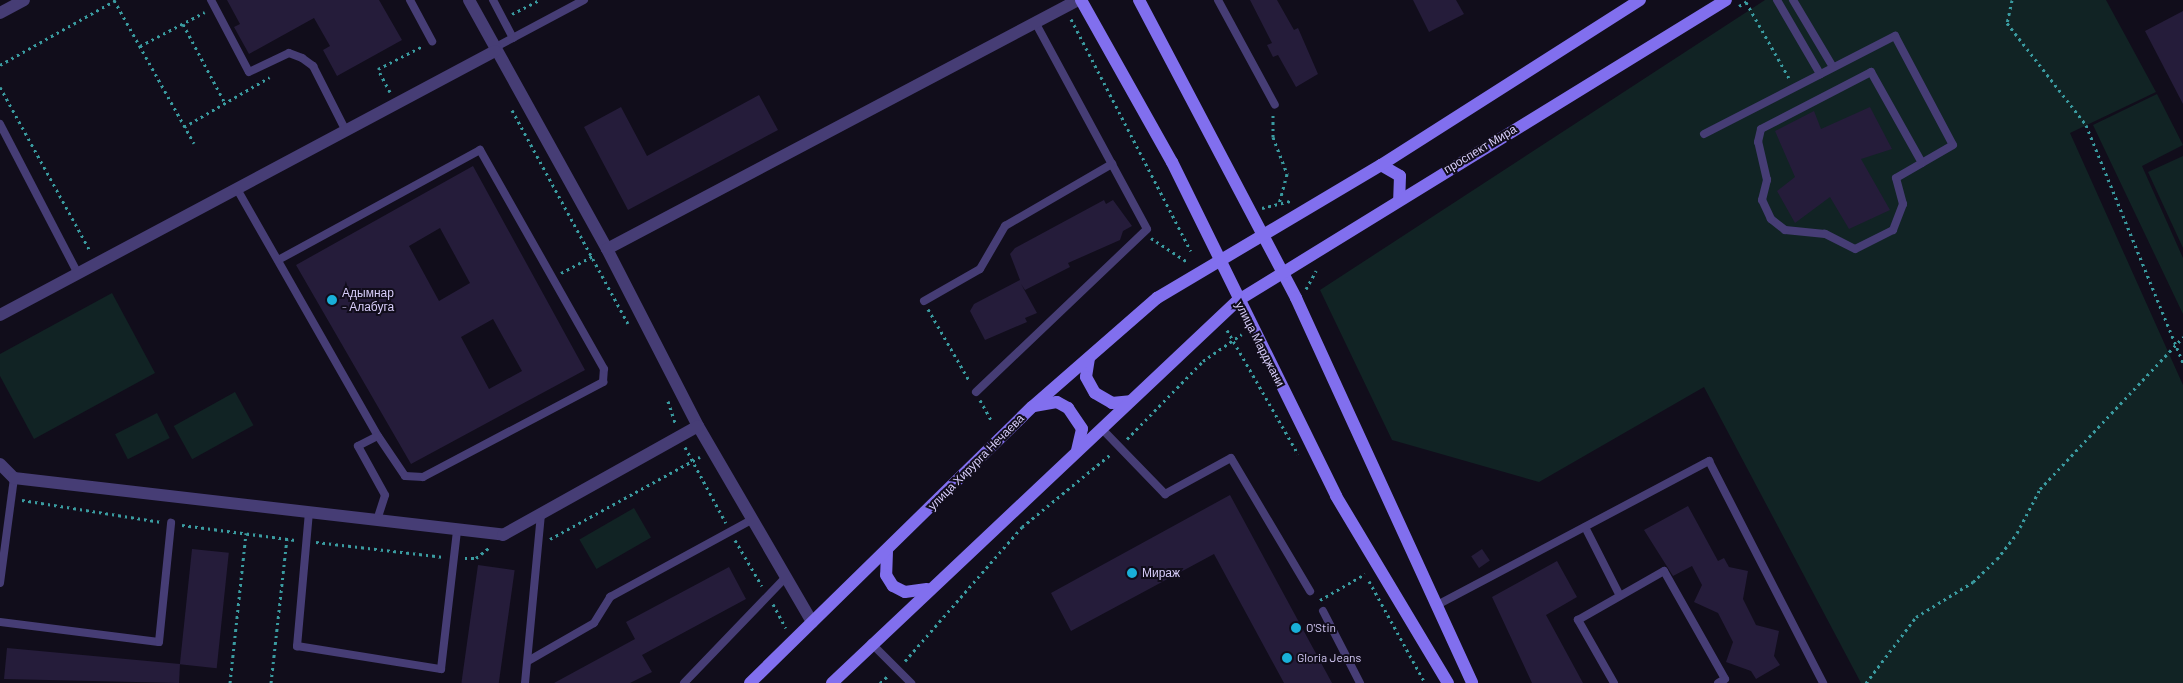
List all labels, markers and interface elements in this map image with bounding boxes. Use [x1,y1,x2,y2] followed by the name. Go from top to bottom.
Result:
[1441,122,1519,176] street label: проспект Мира
[342,286,394,314] place label: Адымнар - Алабуга
[326,294,338,306] marker: Адымнар - Алабуга
[1232,299,1288,389] street label: улица Марджани
[925,411,1027,513] street label: улица Хирурга Нечаева
[1142,566,1180,580] place label: Мираж
[1126,567,1138,579] marker: Мираж
[1306,621,1336,635] place label: O'Stin
[1290,622,1302,634] marker: O'Stin
[1297,651,1361,665] place label: Gloria Jeans
[1281,652,1293,664] marker: Gloria Jeans

